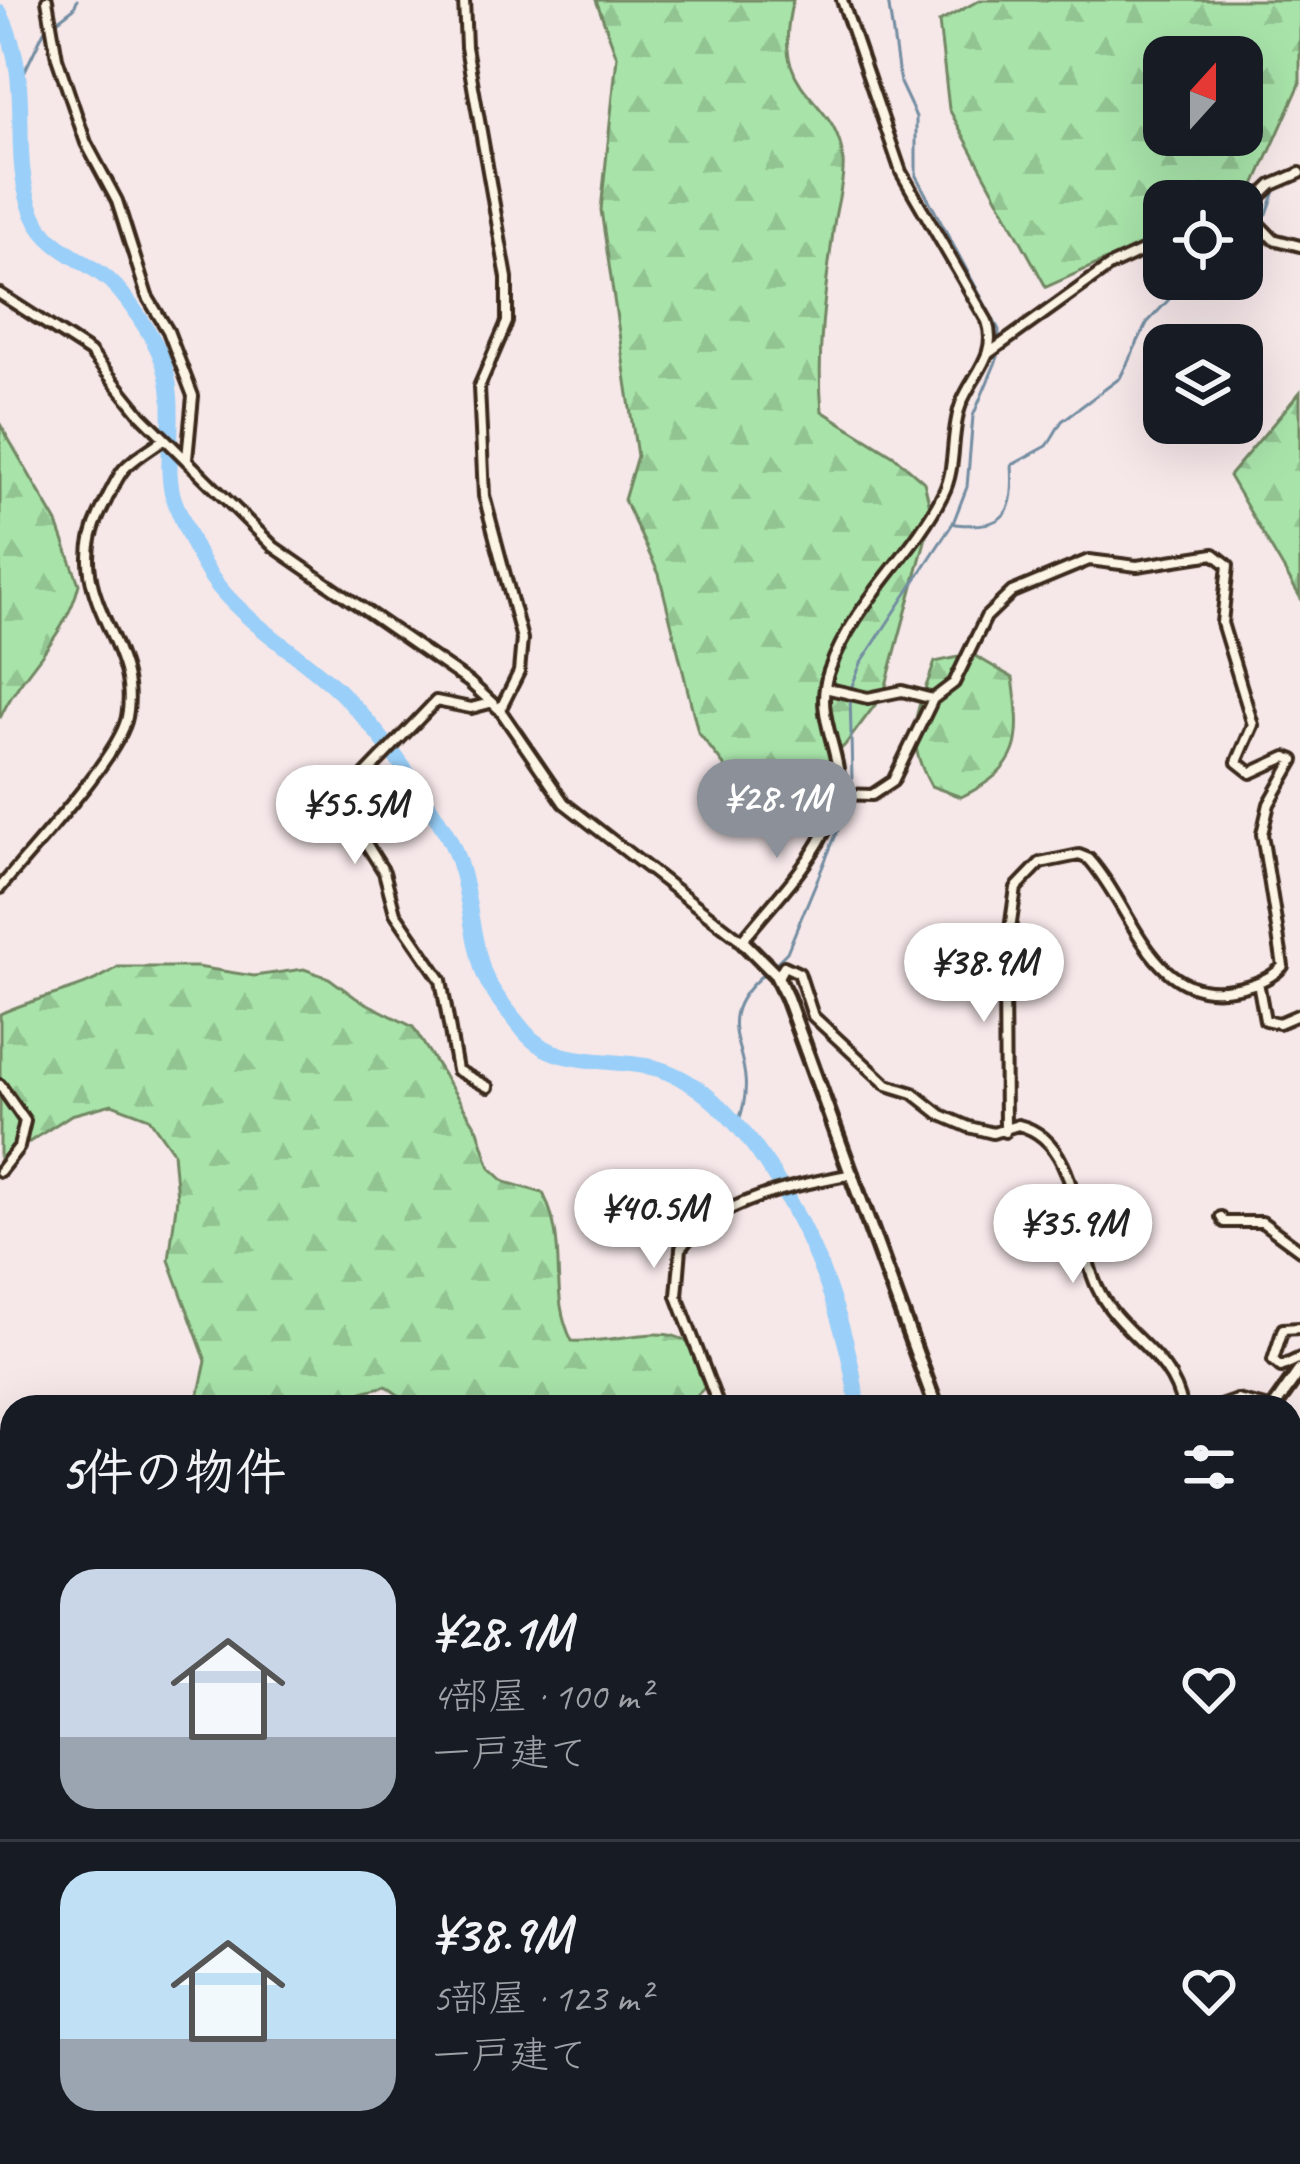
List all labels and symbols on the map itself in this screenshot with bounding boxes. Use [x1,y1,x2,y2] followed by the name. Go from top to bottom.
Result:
[1143,36,1263,156] north arrow
[679,759,875,861] pin: ¥28.1M
[257,765,453,867] pin: ¥55.5M
[886,923,1082,1025] pin: ¥38.9M
[556,1169,752,1271] pin: ¥40.5M
[975,1184,1171,1286] pin: ¥35.9M

